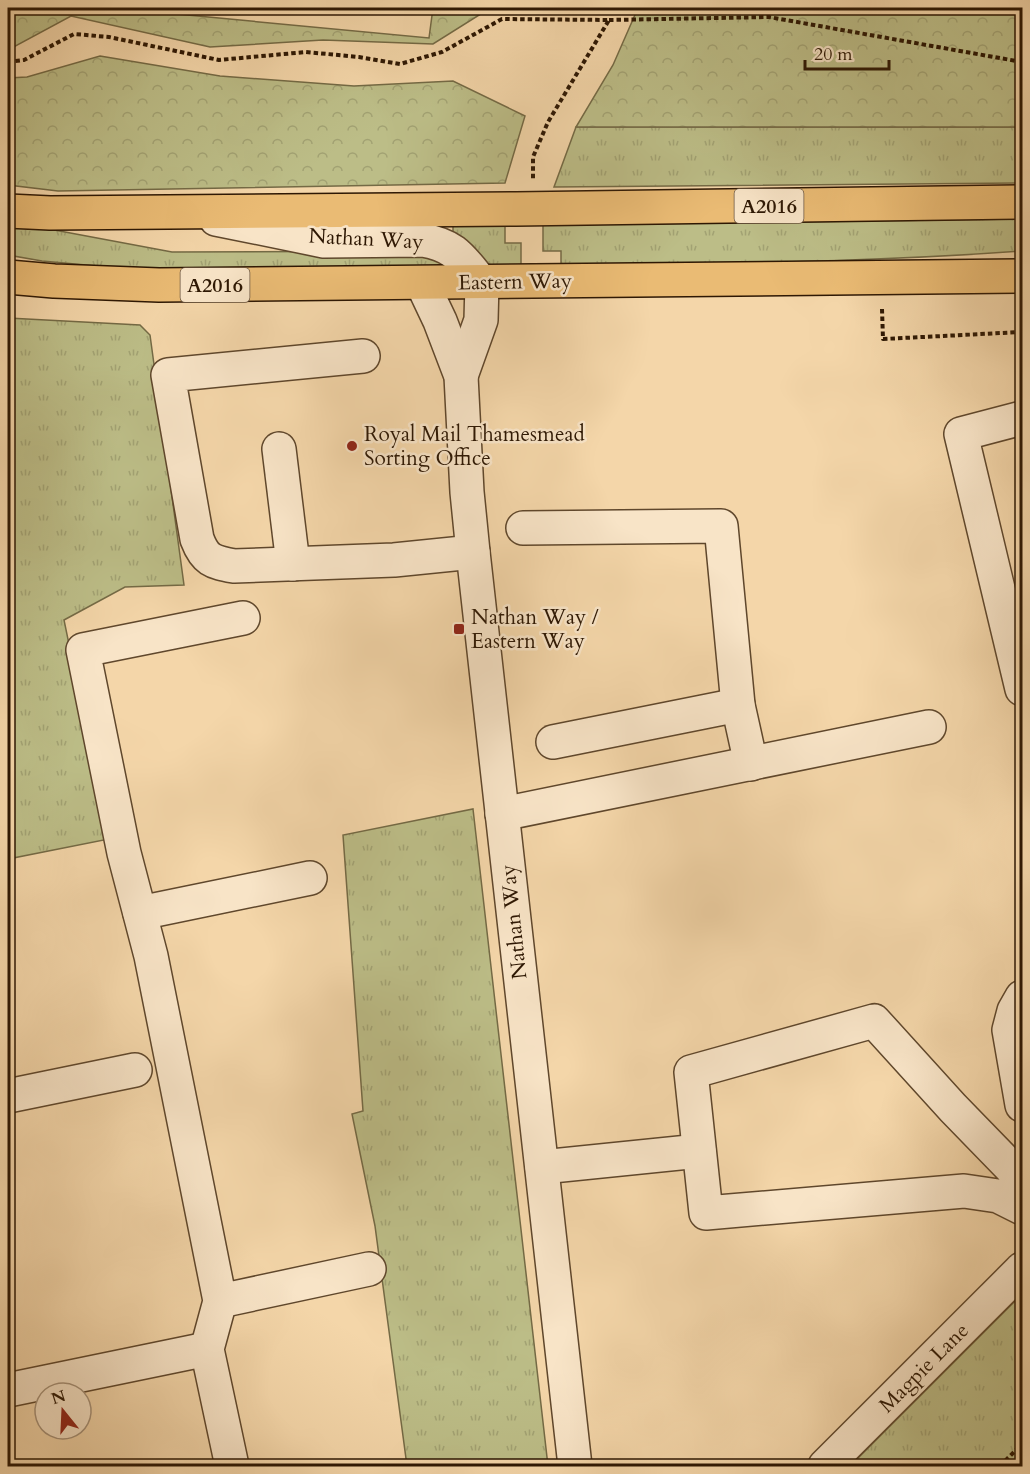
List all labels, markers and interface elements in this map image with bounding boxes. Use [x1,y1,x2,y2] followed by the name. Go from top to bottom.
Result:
[805,33,889,71] scale bar
[814,42,853,67] text: 20 m
[734,189,804,223] road number: A2016
[308,222,424,256] street label: Nathan Way
[458,267,572,297] street label: Eastern Way
[180,268,250,302] road number: A2016
[364,420,585,473] place label: Royal Mail Thamesmead Sorting Office
[345,439,359,453] marker: Royal Mail Thamesmead Sorting Office
[471,603,599,656] place label: Nathan Way / Eastern Way
[452,622,466,636] marker: Nathan Way / Eastern Way
[494,863,534,981] street label: Nathan Way
[873,1317,975,1419] street label: Magpie Lane
[33,1381,93,1441] north arrow
[49,1385,69,1410] text: N

